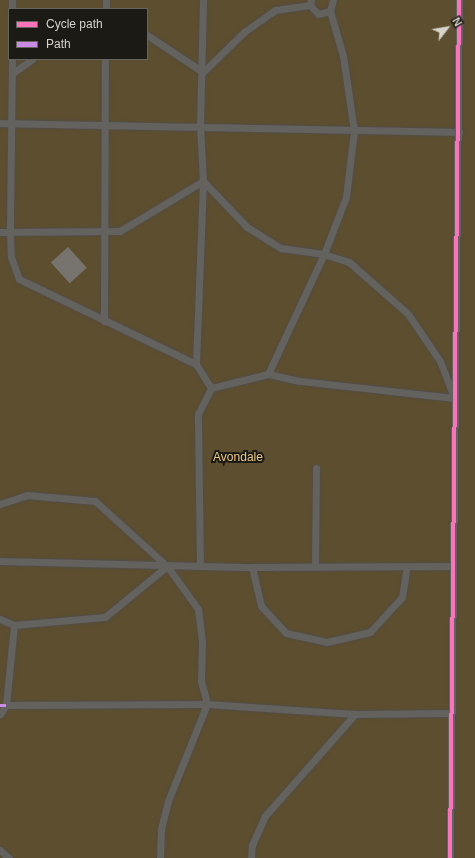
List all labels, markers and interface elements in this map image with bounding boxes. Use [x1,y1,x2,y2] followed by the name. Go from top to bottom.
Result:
[8,8,148,60] legend
[427,8,467,48] north arrow
[450,15,464,28] text: N
[46,17,103,31] text: Cycle path
[46,37,71,51] text: Path
[213,451,263,465] park label: Avondale

